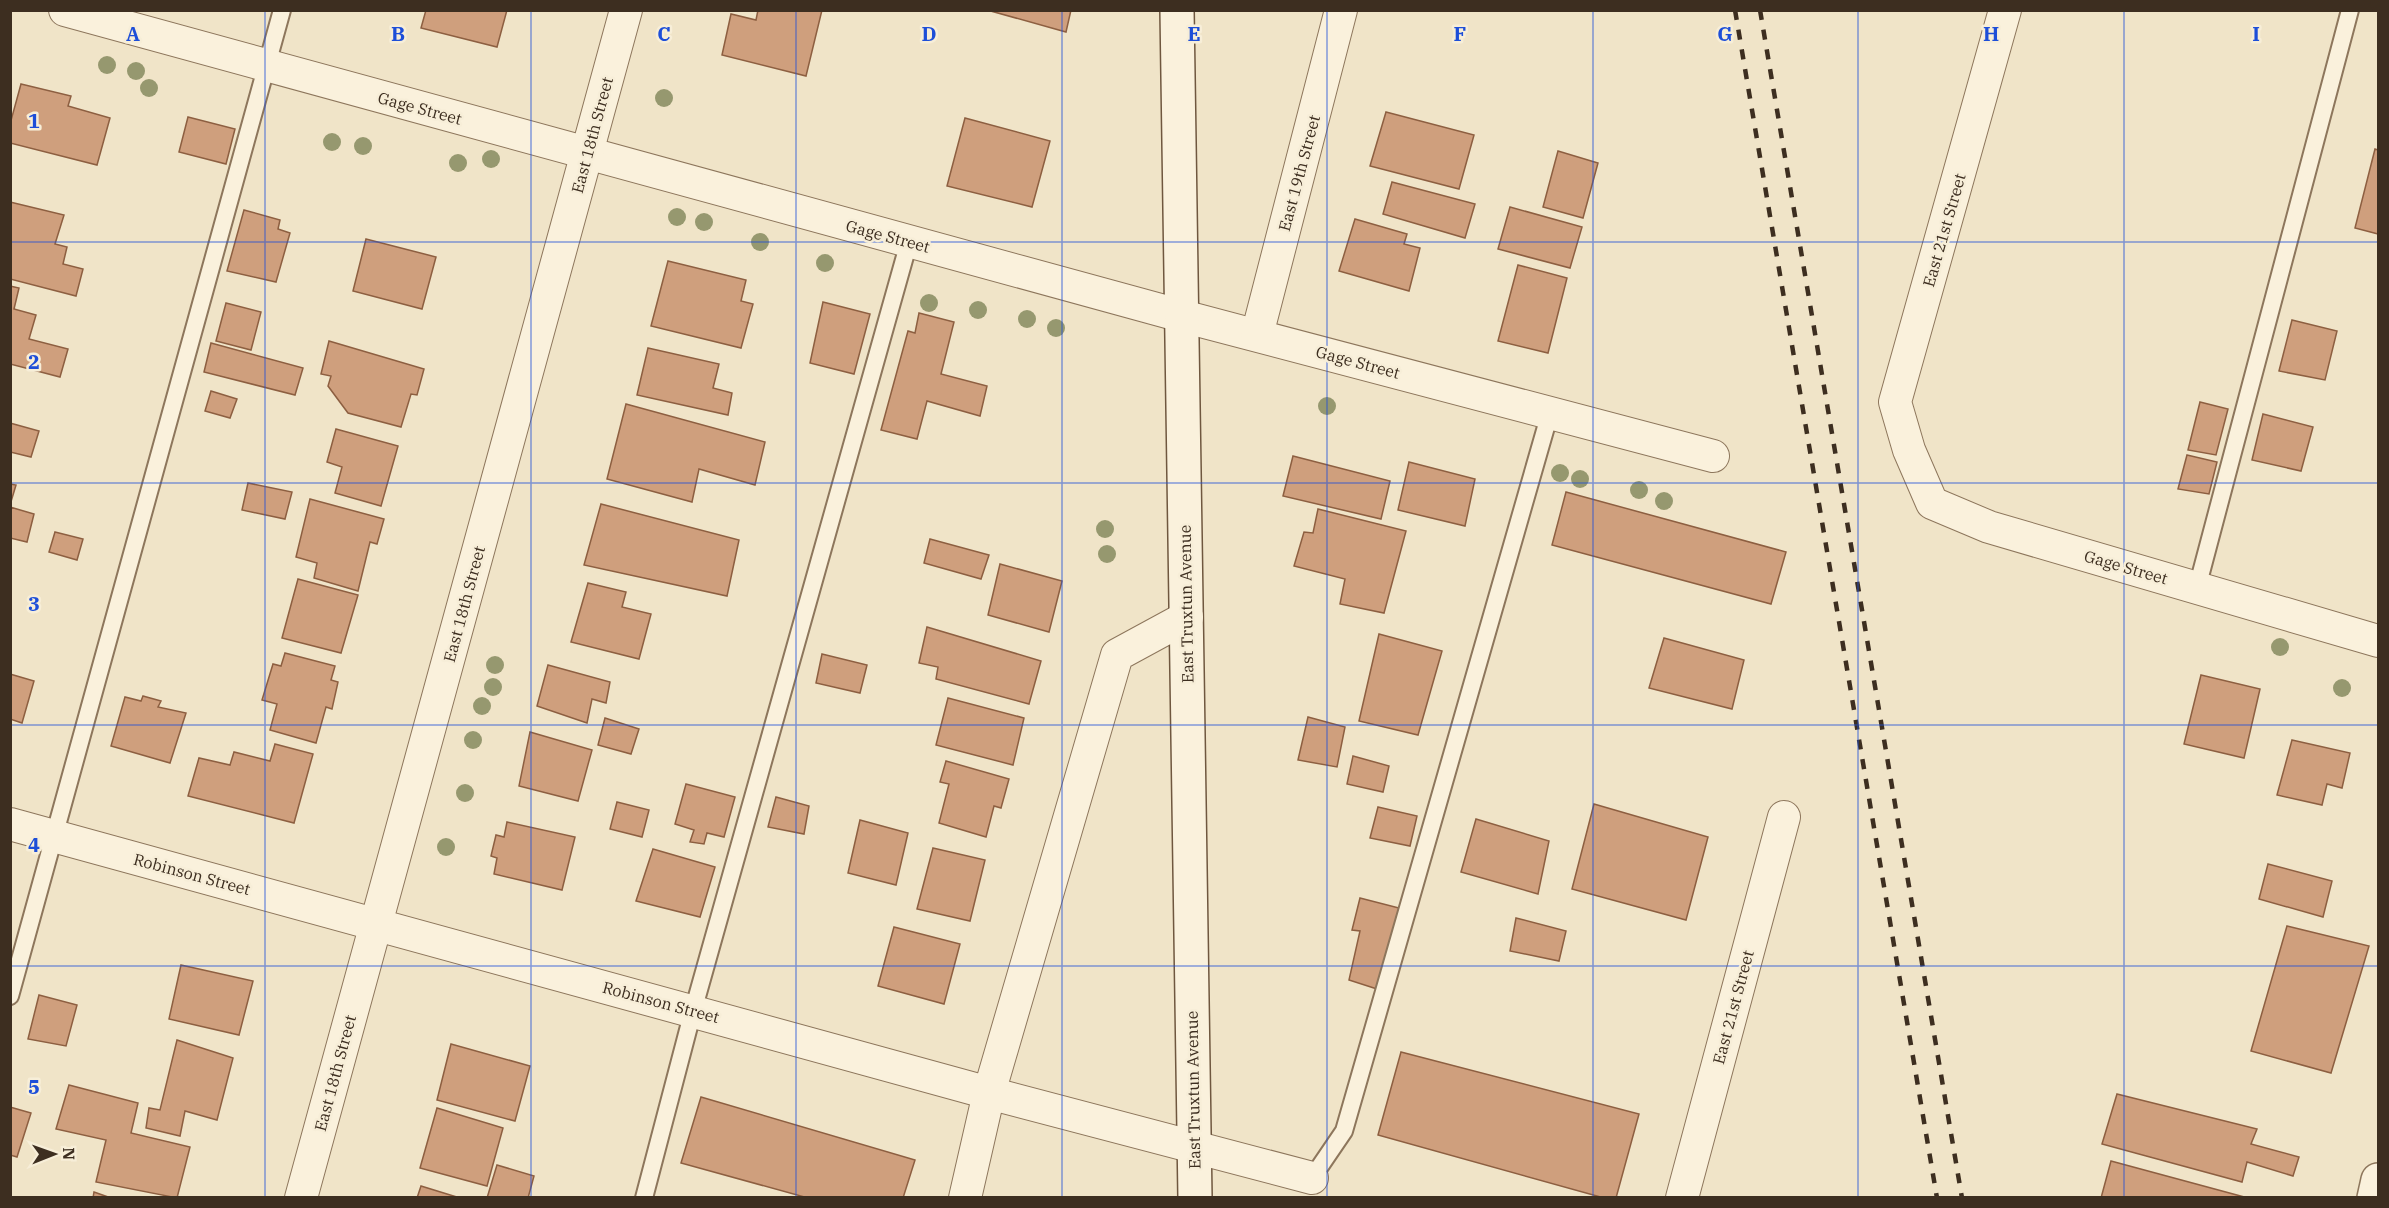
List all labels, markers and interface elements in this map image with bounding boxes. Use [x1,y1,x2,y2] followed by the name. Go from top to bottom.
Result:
[126,20,140,47] text: A
[391,20,405,47] text: B
[657,20,671,47] text: C
[921,20,937,47] text: D
[1187,20,1201,47] text: E
[1454,20,1466,47] text: F
[1717,20,1733,47] text: G
[1983,20,1999,47] text: H
[2252,20,2260,47] text: I
[567,74,617,195] street label: East 18th Street
[376,87,465,129] street label: Gage Street
[28,107,40,134] text: 1
[1274,112,1324,233] street label: East 19th Street
[1918,171,1970,289] street label: East 21st Street
[844,215,933,257] street label: Gage Street
[1314,341,1403,383] street label: Gage Street
[28,348,40,375] text: 2
[1175,525,1197,683] street label: East Truxtun Avenue
[439,543,489,664] street label: East 18th Street
[2082,546,2171,589] street label: Gage Street
[28,590,40,617] text: 3
[28,831,40,858] text: 4
[131,849,253,899] street label: Robinson Street
[1708,947,1758,1066] street label: East 21st Street
[600,977,722,1027] street label: Robinson Street
[1182,1011,1204,1169] street label: East Truxtun Avenue
[310,1012,360,1133] street label: East 18th Street
[28,1073,40,1100] text: 5
[24,1124,84,1184] north arrow
[59,1147,79,1160] text: N

